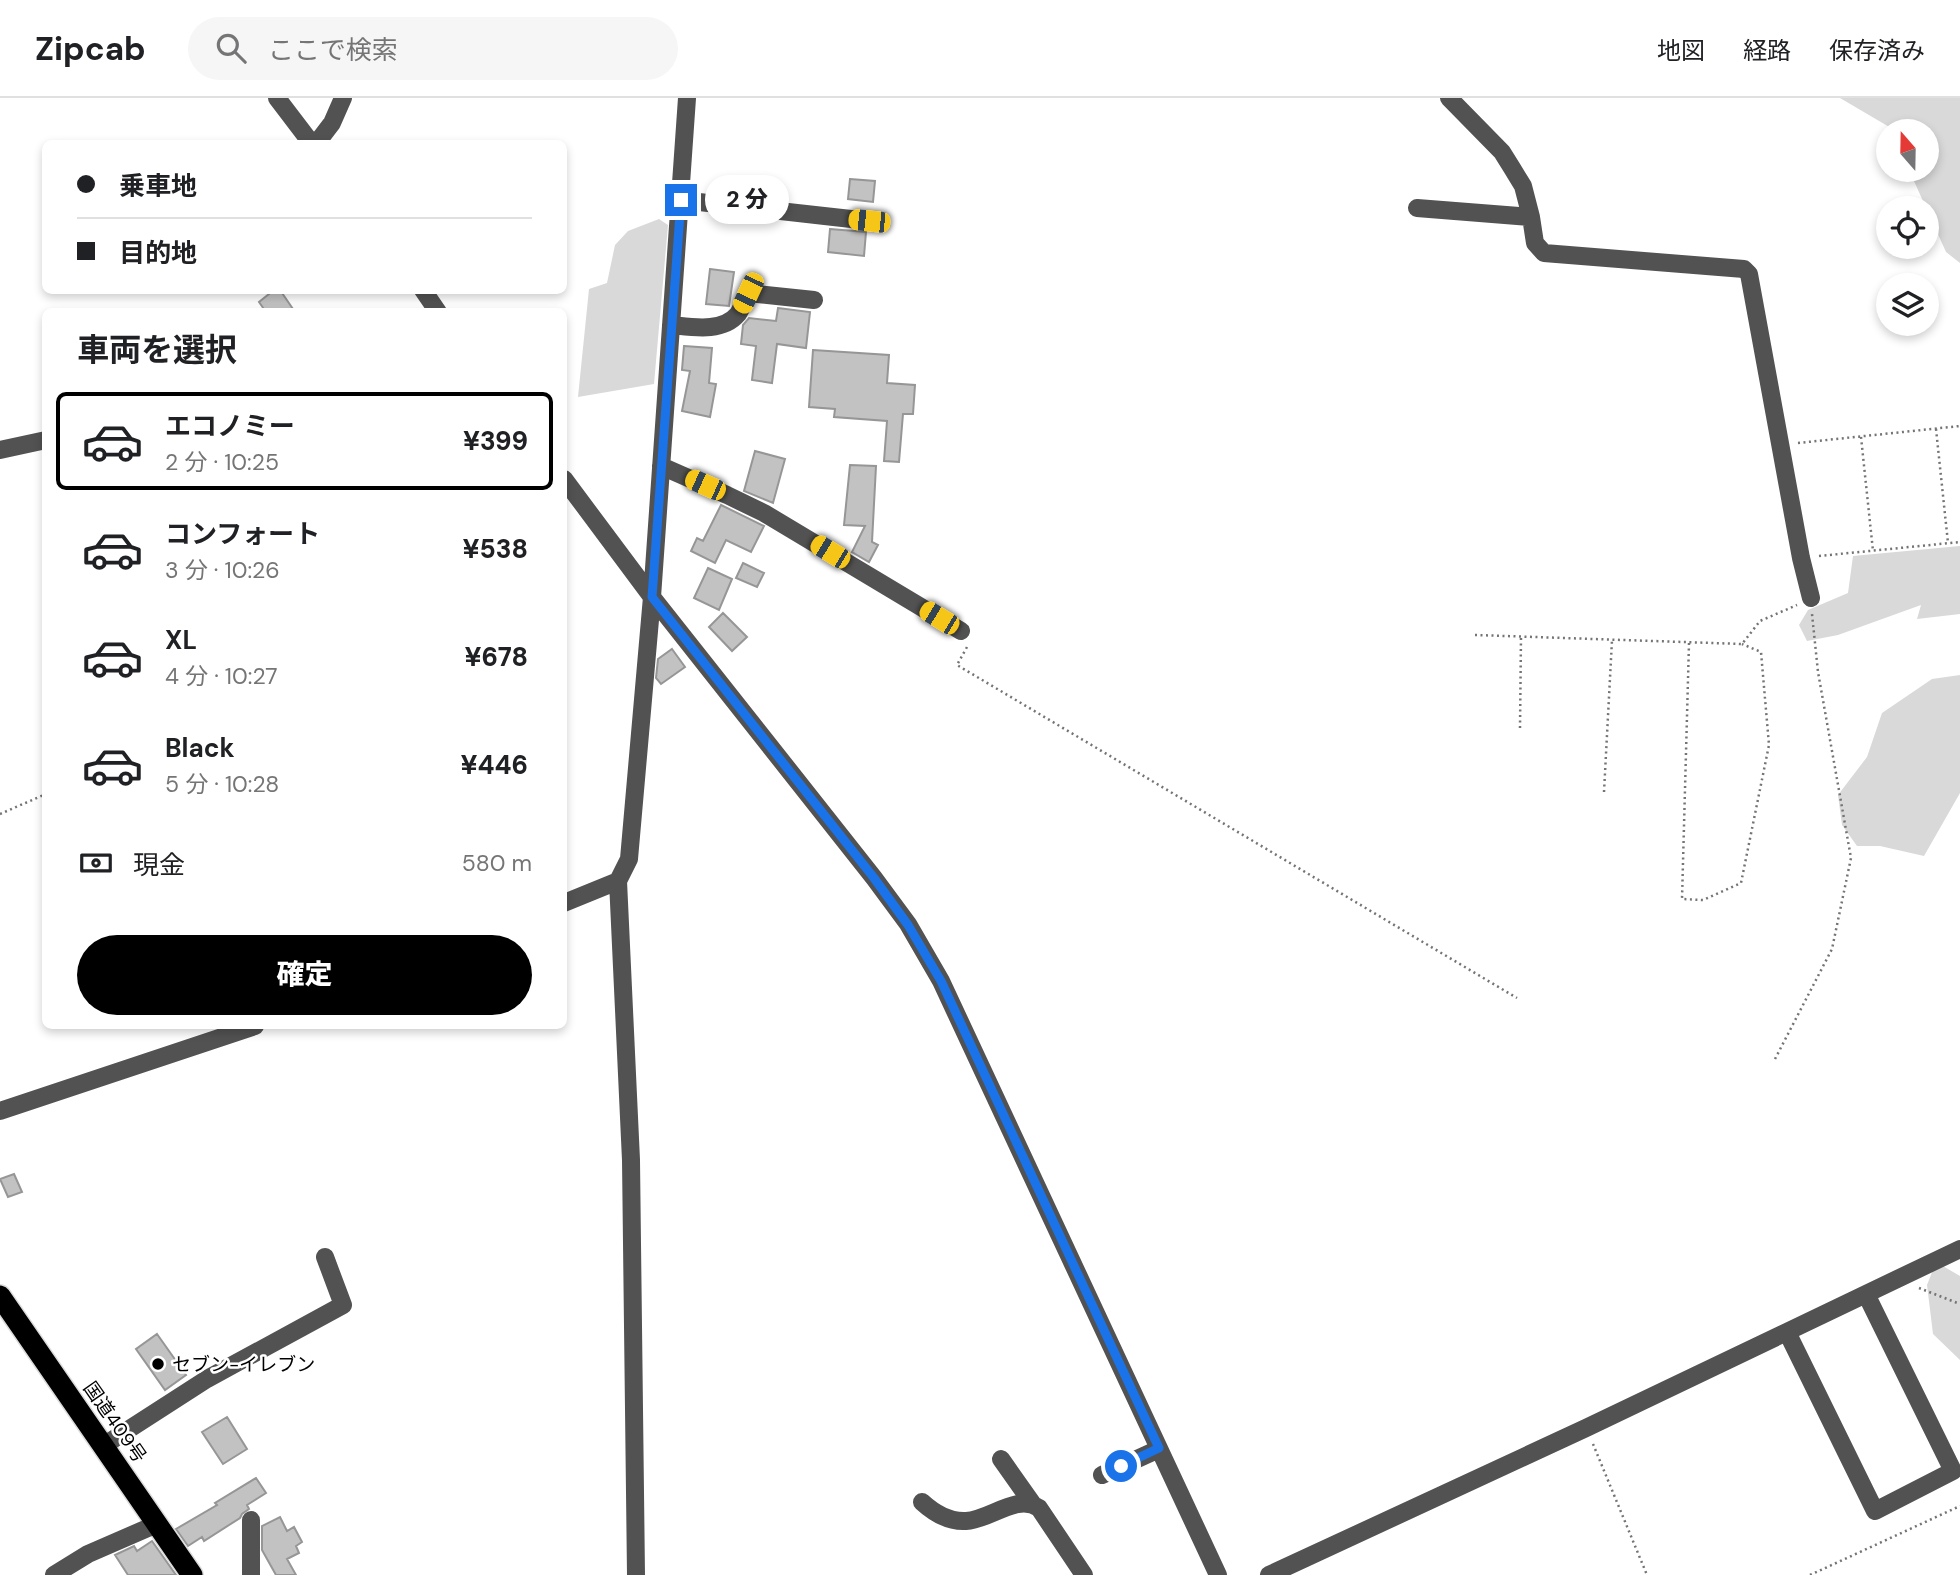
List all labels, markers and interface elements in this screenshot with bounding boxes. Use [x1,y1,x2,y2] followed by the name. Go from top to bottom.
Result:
[188,17,678,80] search box
[35,27,146,70] text: Zipcab
[212,29,250,67] icon: search
[268,33,398,67] text: ここで検索
[1657,35,1705,66] text: 地図
[1743,35,1791,66] text: 経路
[1829,35,1925,66] text: 保存済み
[1876,119,1939,182] north arrow
[1876,119,1939,336] map controls
[119,169,197,203] text: 乗車地
[706,176,790,224] callout: 2 分
[665,184,697,216] route end
[726,184,768,214] text: 2 分
[1876,196,1939,259] button: locate
[848,208,891,234] car
[119,236,197,270] text: 目的地
[730,270,767,316] car
[1876,273,1939,336] button: layers
[77,329,237,371] text: 車両を選択
[165,409,295,443] text: エコノミー
[81,410,144,473] icon: car
[463,424,528,458] text: ¥399
[165,447,279,477] text: 2 分 · 10:25
[682,467,729,503] car
[165,517,320,551] text: コンフォート
[81,518,144,581] icon: car
[463,532,528,566] text: ¥538
[807,532,854,572] car
[165,555,280,585] text: 3 分 · 10:26
[916,598,963,638] car
[165,623,197,657] text: XL
[81,626,144,689] icon: car
[464,640,528,674] text: ¥678
[165,661,278,691] text: 4 分 · 10:27
[165,731,235,765] text: Black
[81,734,144,797] icon: car
[460,748,528,782] text: ¥446
[165,769,279,799] text: 5 分 · 10:28
[77,844,115,882] icon: cash
[133,848,185,882] text: 現金
[462,848,532,878] text: 580 m
[77,935,532,1015] button: 確定
[172,1352,315,1377] place label: セブン-イレブン
[150,1356,166,1372] marker: セブン-イレブン
[78,1377,152,1467] street label: 国道409号
[1105,1450,1137,1482] route start

